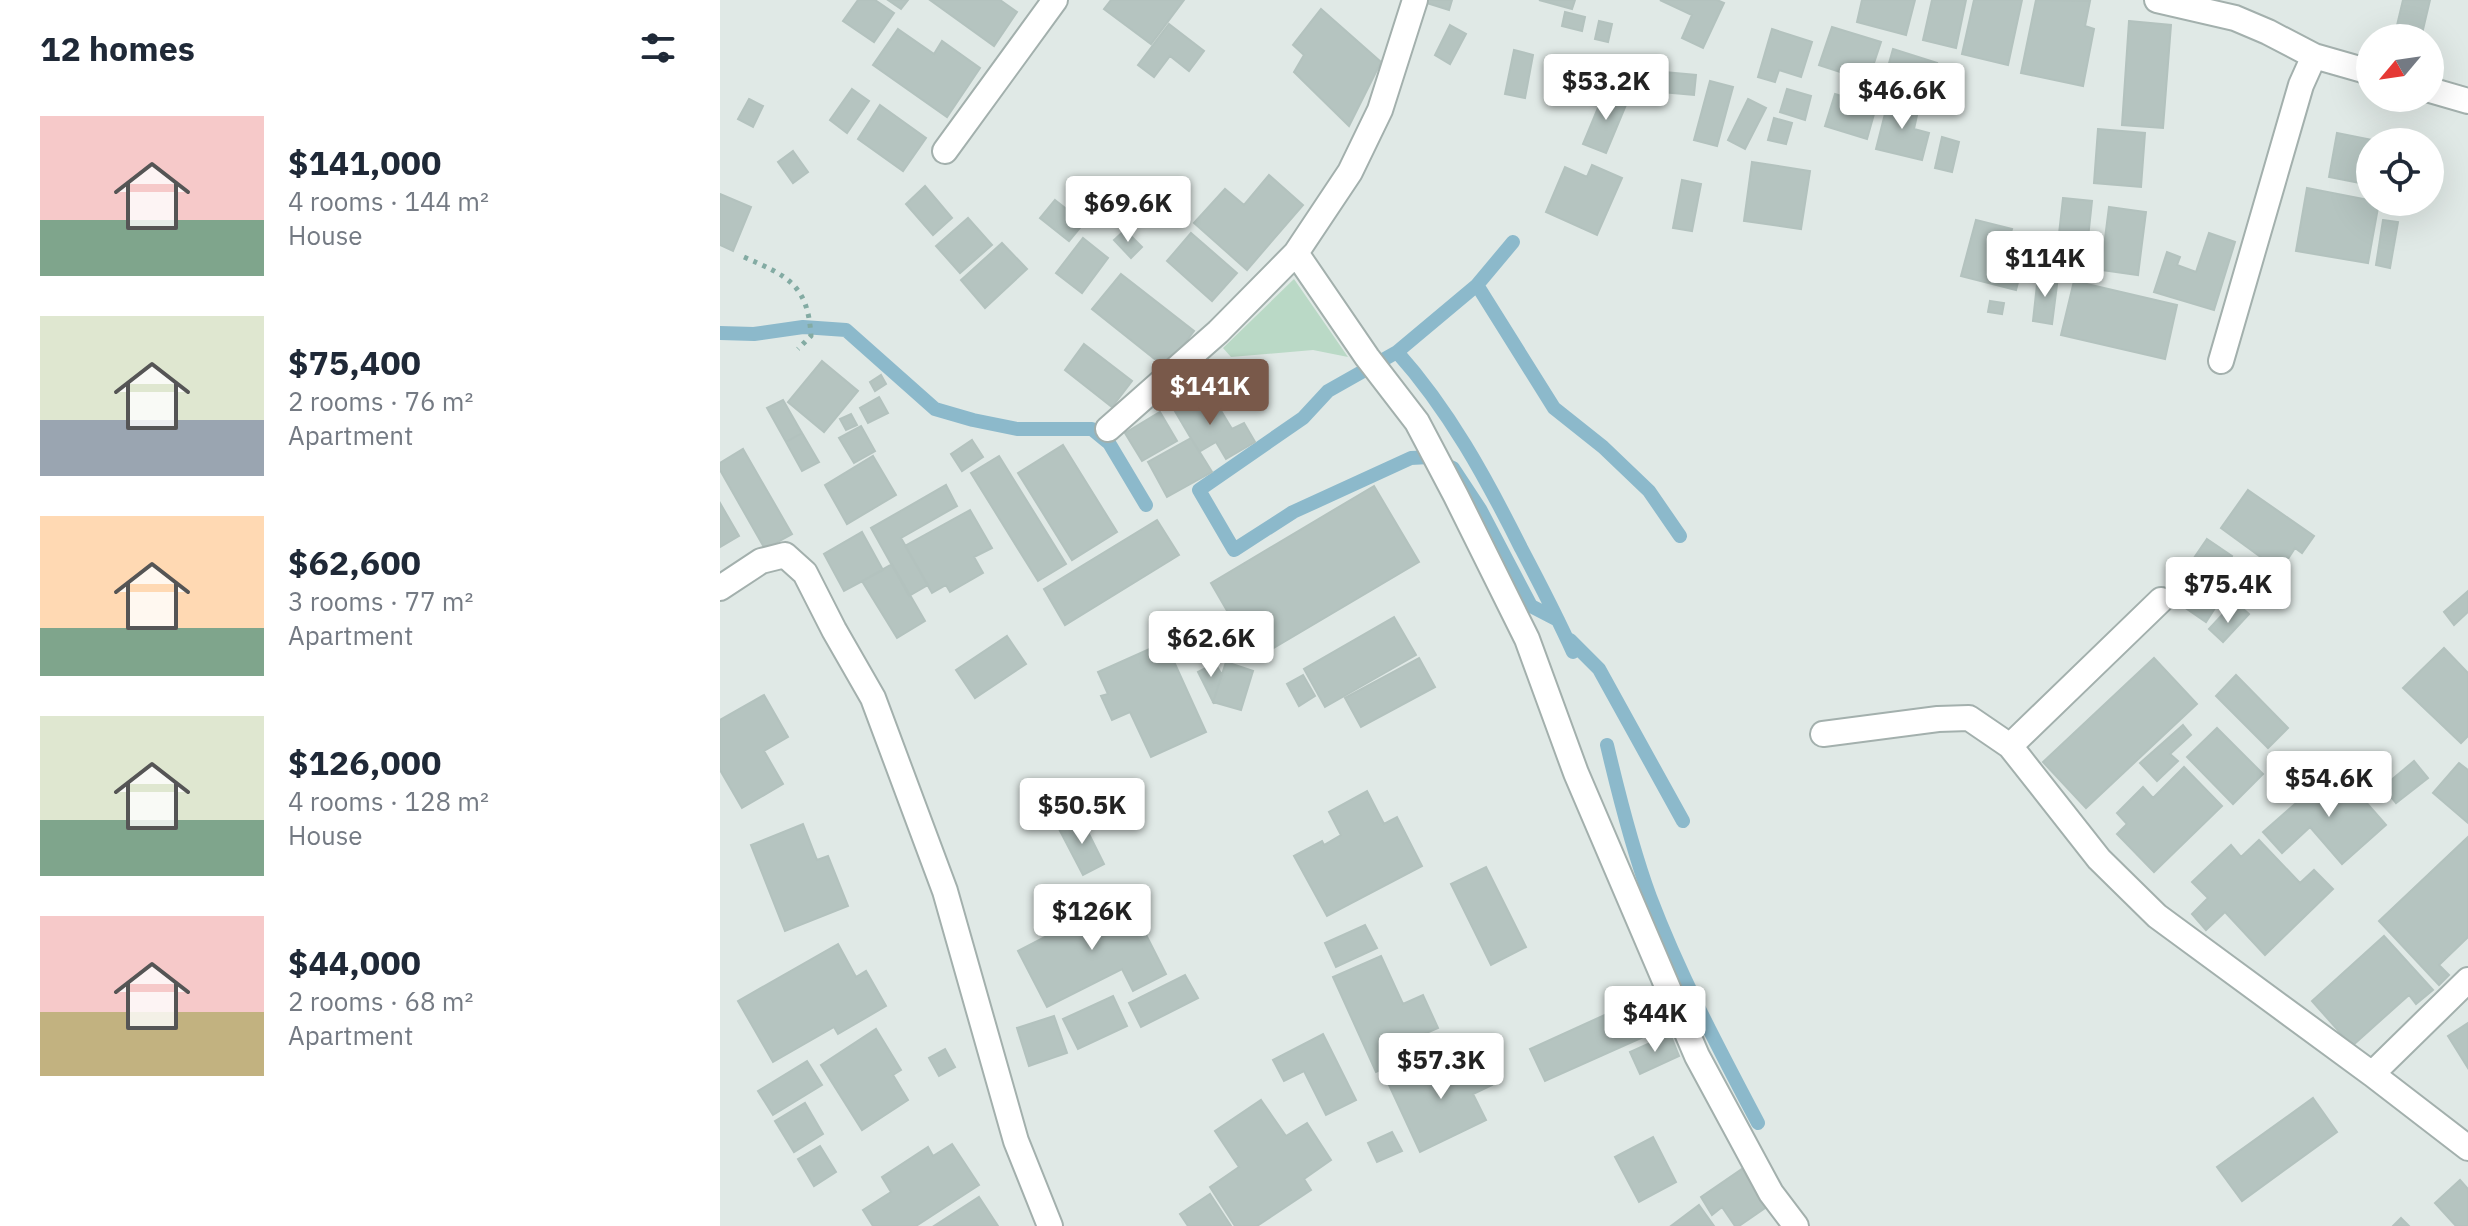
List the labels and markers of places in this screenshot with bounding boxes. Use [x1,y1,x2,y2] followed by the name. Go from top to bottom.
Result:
[1541,54,1671,122] pin: $53.2K
[1837,63,1967,131] pin: $46.6K
[1063,176,1193,244] pin: $69.6K
[1989,231,2101,299] pin: $114K
[1154,359,1266,427] pin: $141K
[2163,557,2293,625] pin: $75.4K
[1146,611,1276,679] pin: $62.6K
[2264,751,2394,819] pin: $54.6K
[1017,778,1147,846] pin: $50.5K
[1036,884,1148,952] pin: $126K
[1608,986,1702,1054] pin: $44K
[1376,1033,1506,1101] pin: $57.3K

